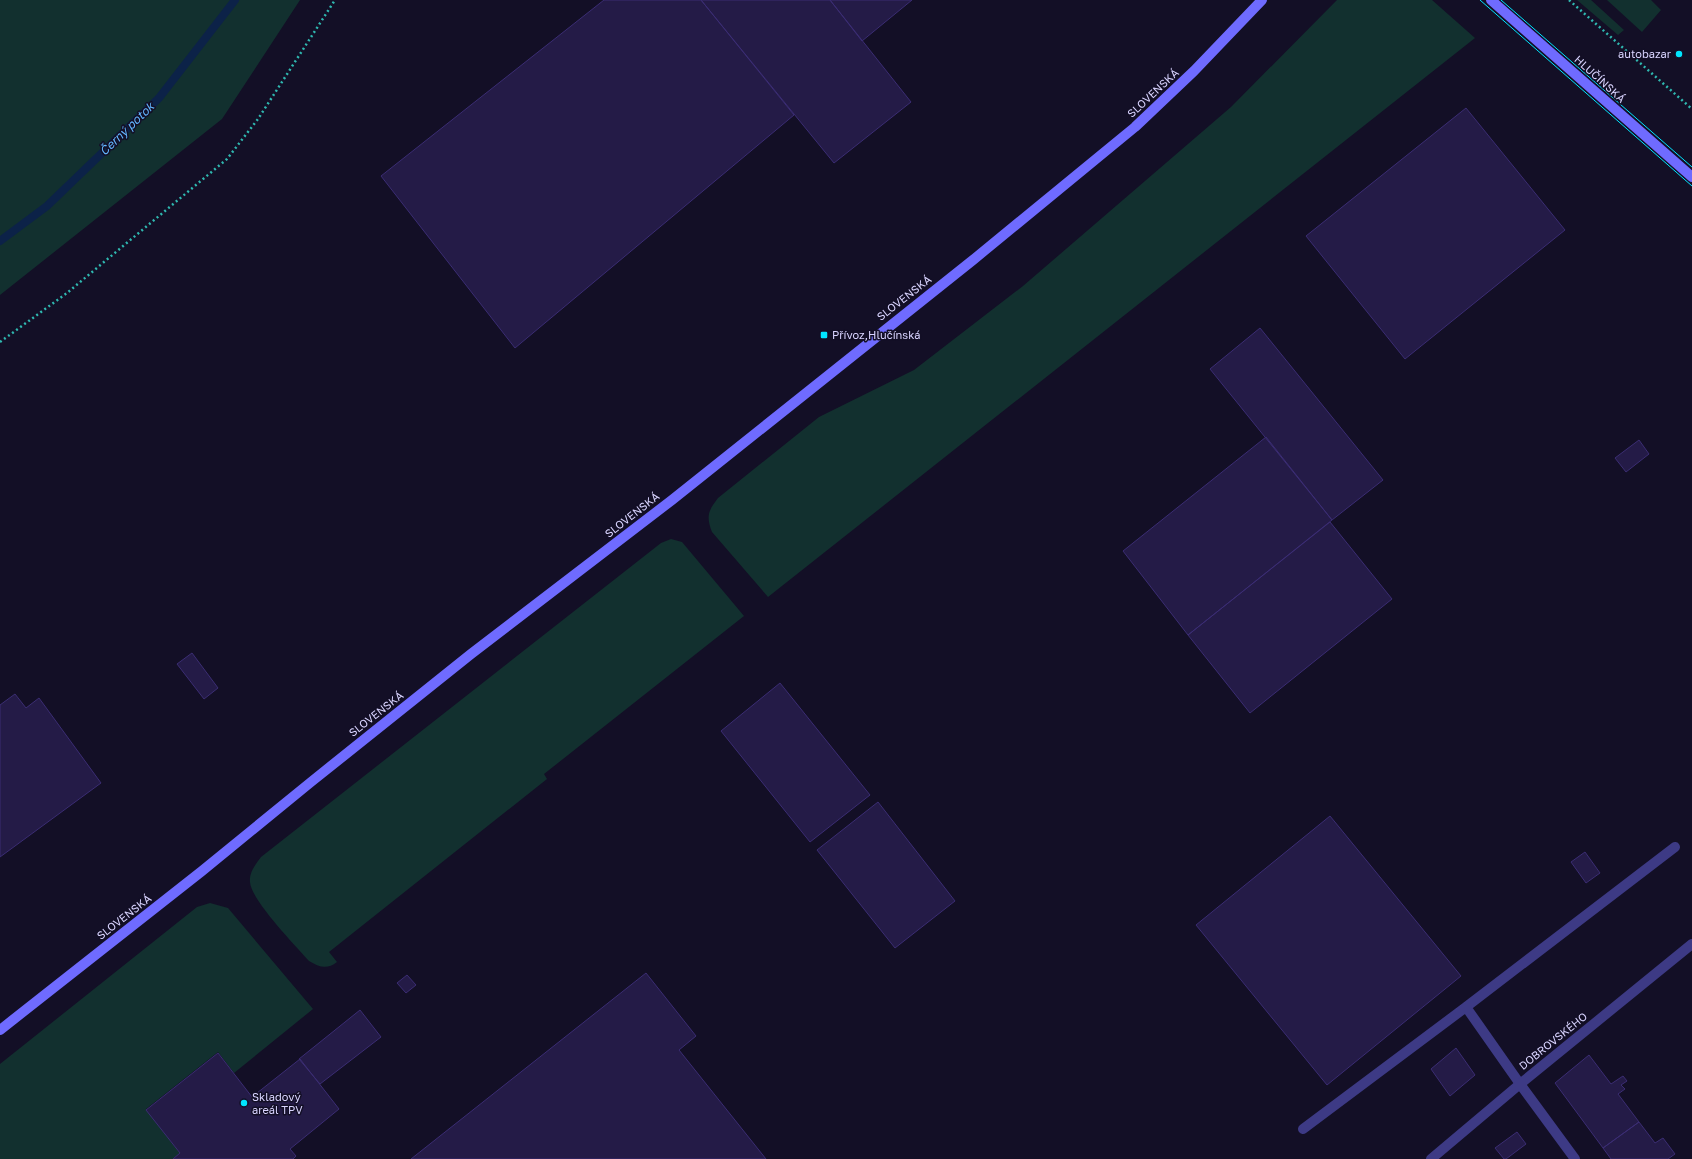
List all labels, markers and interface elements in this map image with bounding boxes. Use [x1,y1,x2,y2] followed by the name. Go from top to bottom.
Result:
[1618,47,1672,60] place label: autobazar
[1674,49,1684,59] marker: autobazar
[1572,52,1629,105] street label: HLUČÍNSKÁ
[1124,65,1181,120] street label: SLOVENSKÁ
[96,98,158,158] water label: Černý potok
[874,272,934,323] street label: SLOVENSKÁ
[832,328,921,341] place label: Přívoz,Hlučínská
[819,330,829,340] marker: Přívoz,Hlučínská
[602,489,662,540] street label: SLOVENSKÁ
[346,688,406,739] street label: SLOVENSKÁ
[94,891,154,942] street label: SLOVENSKÁ
[1516,1009,1589,1072] street label: DOBROVSKÉHO
[252,1090,303,1116] place label: Skladový areál TPV
[239,1098,249,1108] marker: Skladový areál TPV

